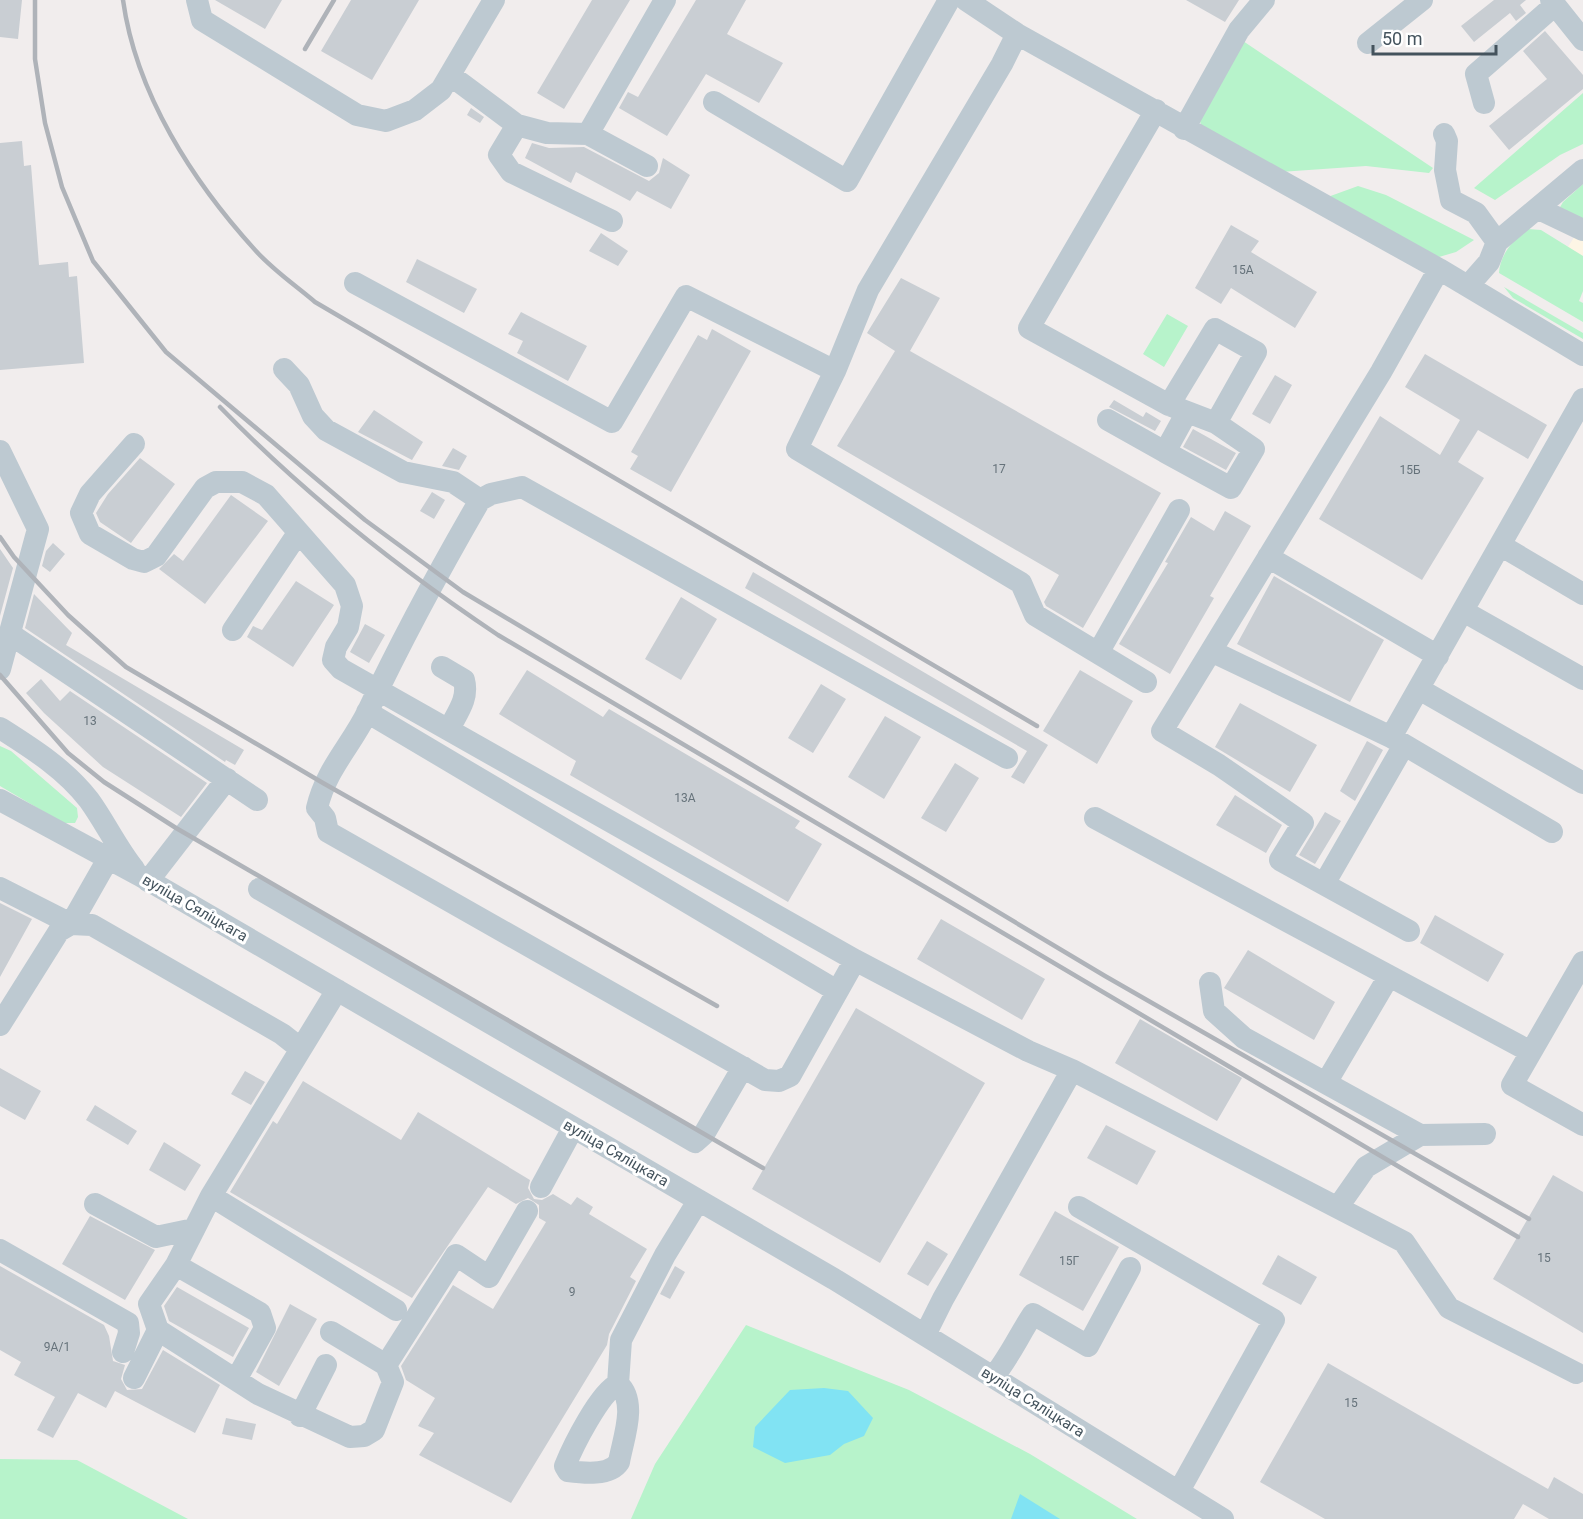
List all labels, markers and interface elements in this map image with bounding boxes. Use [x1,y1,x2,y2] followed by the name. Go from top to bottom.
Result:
[1373,18,1496,56] scale bar
[1382,28,1422,49] text: 50 m
[1232,263,1254,277] house number: 15А
[992,462,1006,476] house number: 17
[1399,463,1421,477] house number: 15Б
[83,714,97,728] house number: 13
[674,791,696,805] house number: 13А
[139,871,251,945] street label: вуліца Сяліцкага
[560,1116,672,1190] street label: вуліца Сяліцкага
[1537,1251,1551,1265] house number: 15
[1059,1254,1079,1268] house number: 15Г
[569,1285,575,1299] house number: 9
[44,1340,70,1354] house number: 9А/1
[978,1363,1088,1441] street label: вуліца Сяліцкага
[1344,1396,1358,1410] house number: 15

